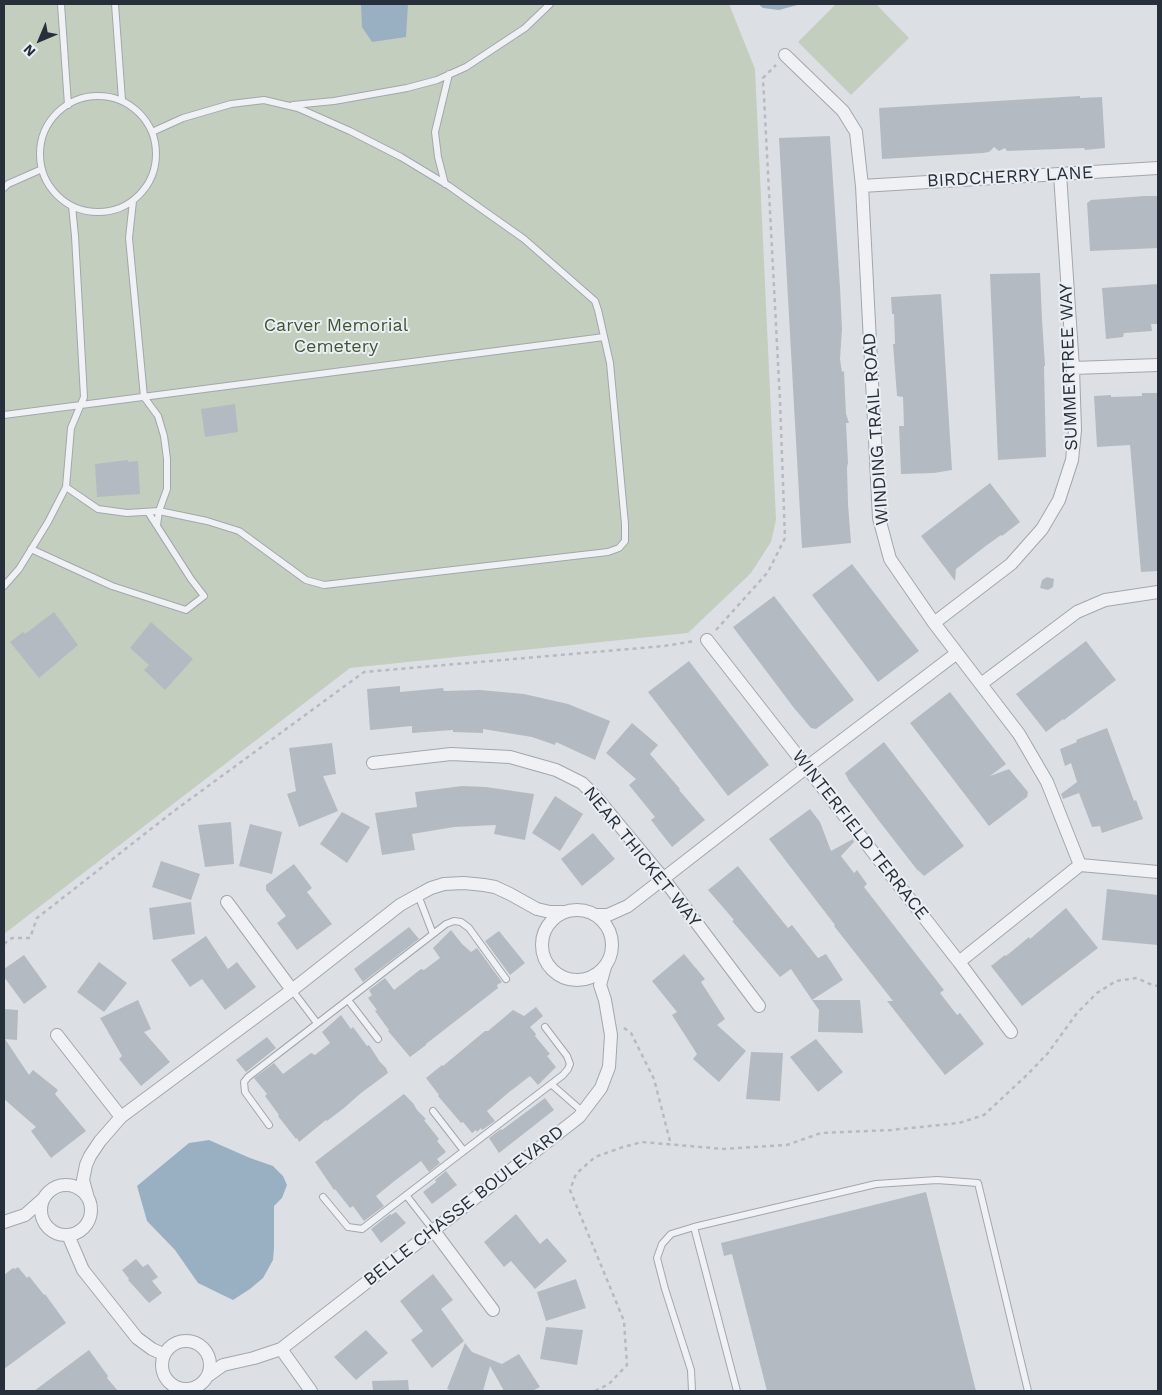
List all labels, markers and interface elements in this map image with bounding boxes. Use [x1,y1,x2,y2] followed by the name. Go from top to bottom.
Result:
[15,15,65,65] north arrow
[20,41,39,60] text: N
[926,162,1094,192] street label: BIRDCHERRY LANE
[1055,283,1083,451] street label: SUMMERTREE WAY
[264,315,408,358] park label: Carver Memorial Cemetery
[858,332,894,526] street label: WINDING TRAIL ROAD
[787,746,933,924] street label: WINTERFIELD TERRACE
[579,782,705,932] street label: NEAR THICKET WAY
[360,1121,568,1291] street label: BELLE CHASSE BOULEVARD

